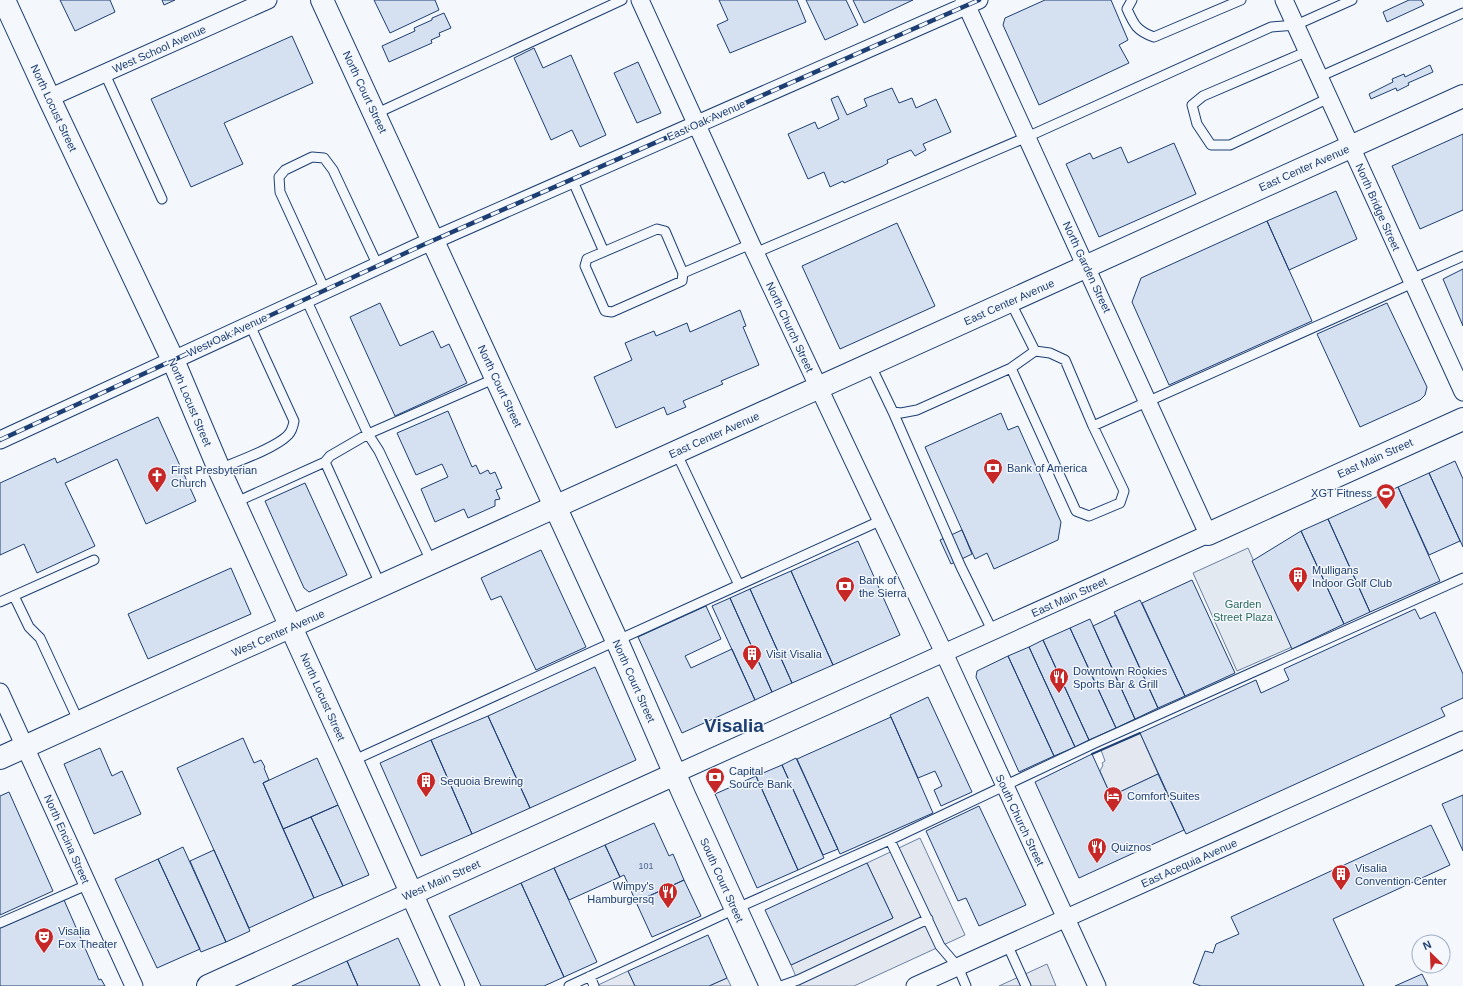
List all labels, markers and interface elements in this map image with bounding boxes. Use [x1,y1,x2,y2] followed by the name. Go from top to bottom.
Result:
[110,23,208,75] street label: West School Avenue
[341,49,389,135] street label: North Court Street
[29,63,79,153] street label: North Locust Street
[665,97,747,143] street label: East Oak Avenue
[1257,143,1351,193] street label: East Center Avenue
[1353,162,1403,252] street label: North Bridge Street
[1061,220,1113,314] street label: North Garden Street
[962,277,1056,327] street label: East Center Avenue
[764,280,816,374] street label: North Church Street
[185,311,269,359] street label: West Oak Avenue
[476,343,524,429] street label: North Court Street
[166,356,214,448] street label: North Locust Street
[667,410,761,460] street label: East Center Avenue
[1335,436,1415,480] street label: East Main Street
[982,457,1004,485] bank icon: Bank of America
[1007,462,1088,474] place label: Bank of America
[171,464,257,489] place label: First Presbyterian Church
[146,465,168,493] church icon: First Presbyterian Church
[1375,482,1397,510] sports icon: XGT Fitness
[1311,487,1372,499] place label: XGT Fitness
[1312,564,1392,589] place label: Mulligans Indoor Golf Club
[1287,565,1309,593] building icon: Mulligans Indoor Golf Club
[859,574,908,599] place label: Bank of the Sierra
[834,575,856,603] bank icon: Bank of the Sierra
[1029,575,1109,619] street label: East Main Street
[1213,598,1274,623] park label: Garden Street Plaza
[230,607,326,659] street label: West Center Avenue
[610,638,658,724] street label: North Court Street
[741,643,763,671] building icon: Visit Visalia
[766,648,823,660] place label: Visit Visalia
[298,651,348,743] street label: North Locust Street
[1073,665,1168,690] place label: Downtown Rookies Sports Bar & Grill
[1048,666,1070,694] restaurant icon: Downtown Rookies Sports Bar & Grill
[704,715,764,736] district label: Visalia
[729,765,792,790] place label: Capital Source Bank
[704,766,726,794] bank icon: Capital Source Bank
[415,770,437,798] building icon: Sequoia Brewing
[994,772,1046,868] street label: South Church Street
[440,775,523,787] place label: Sequoia Brewing
[1102,785,1124,813] hotel icon: Comfort Suites
[1127,790,1200,802] place label: Comfort Suites
[42,793,92,885] street label: North Encina Street
[698,836,746,924] street label: South Court Street
[1086,836,1108,864] restaurant icon: Quiznos
[1139,836,1239,890] street label: East Acequia Avenue
[1111,841,1152,853] place label: Quiznos
[400,857,482,903] street label: West Main Street
[638,861,654,871] house number: 101
[1355,862,1447,887] place label: Visalia Convention Center
[1330,863,1352,891] building icon: Visalia Convention Center
[587,880,654,905] place label: Wimpy's Hamburgersq
[657,881,679,909] restaurant icon: Wimpy's Hamburgersq
[58,925,117,950] place label: Visalia Fox Theater
[33,926,55,954] theatre icon: Visalia Fox Theater
[1411,934,1451,974] north arrow
[1421,938,1433,952] text: N

